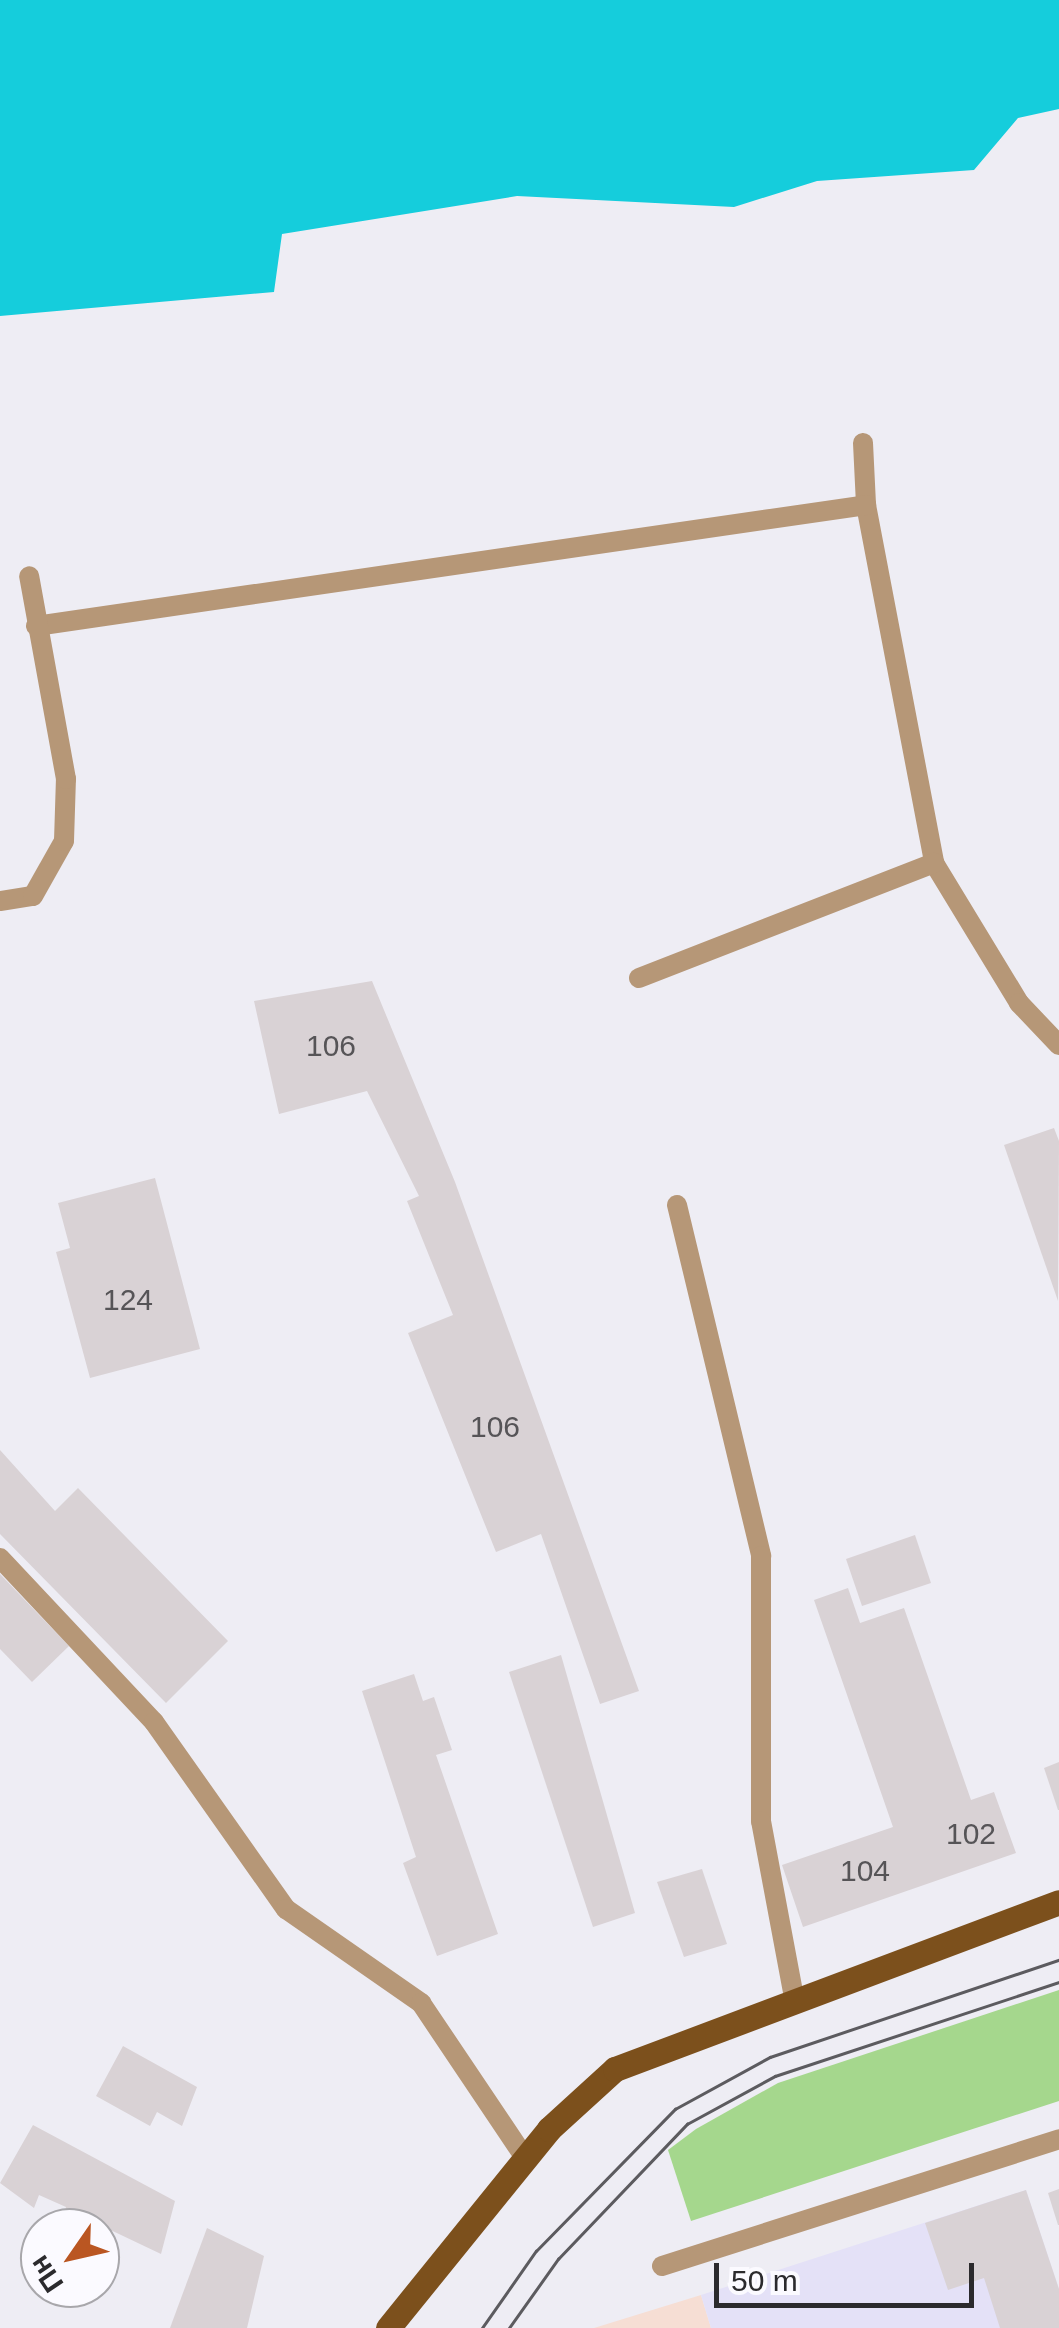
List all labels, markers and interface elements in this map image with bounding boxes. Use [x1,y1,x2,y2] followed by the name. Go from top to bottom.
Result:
[306,1028,356,1064] house number: 106
[103,1282,153,1318] house number: 124
[470,1409,520,1445] house number: 106
[946,1816,996,1852] house number: 102
[840,1853,890,1889] house number: 104
[20,2208,120,2308] north arrow
[719,2243,979,2305] scale bar
[23,2250,70,2298] text: Пн
[731,2264,798,2297] text: 50 m

